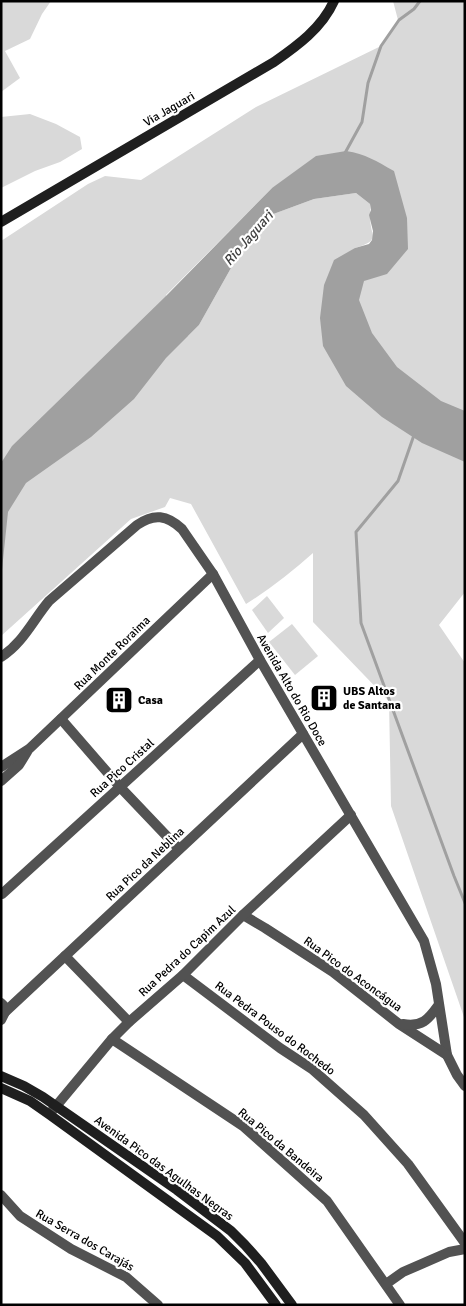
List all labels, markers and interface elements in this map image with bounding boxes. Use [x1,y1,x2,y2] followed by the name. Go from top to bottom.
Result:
[141,89,198,130] street label: Via Jaguari
[220,207,278,269] water label: Rio Jaguari
[71,613,154,694] street label: Rua Monte Roraima
[253,631,330,749] street label: Avenida Alto do Rio Doce
[309,683,339,713] building icon: UBS Altos de Santana
[343,684,401,713] place label: UBS Altos de Santana
[104,685,134,715] building icon: Casa
[138,693,163,708] place label: Casa
[87,735,158,801] street label: Rua Pico Cristal
[103,824,188,905] street label: Rua Pico da Neblina
[136,902,239,1000] street label: Rua Pedra do Capim Azul
[300,934,405,1015] street label: Rua Pico do Aconcágua
[212,978,338,1079] street label: Rua Pedra Pouso do Rochedo
[235,1105,327,1186] street label: Rua Pico da Bandeira
[91,1113,236,1224] street label: Avenida Pico das Agulhas Negras
[33,1206,137,1275] street label: Rua Serra dos Carajás

